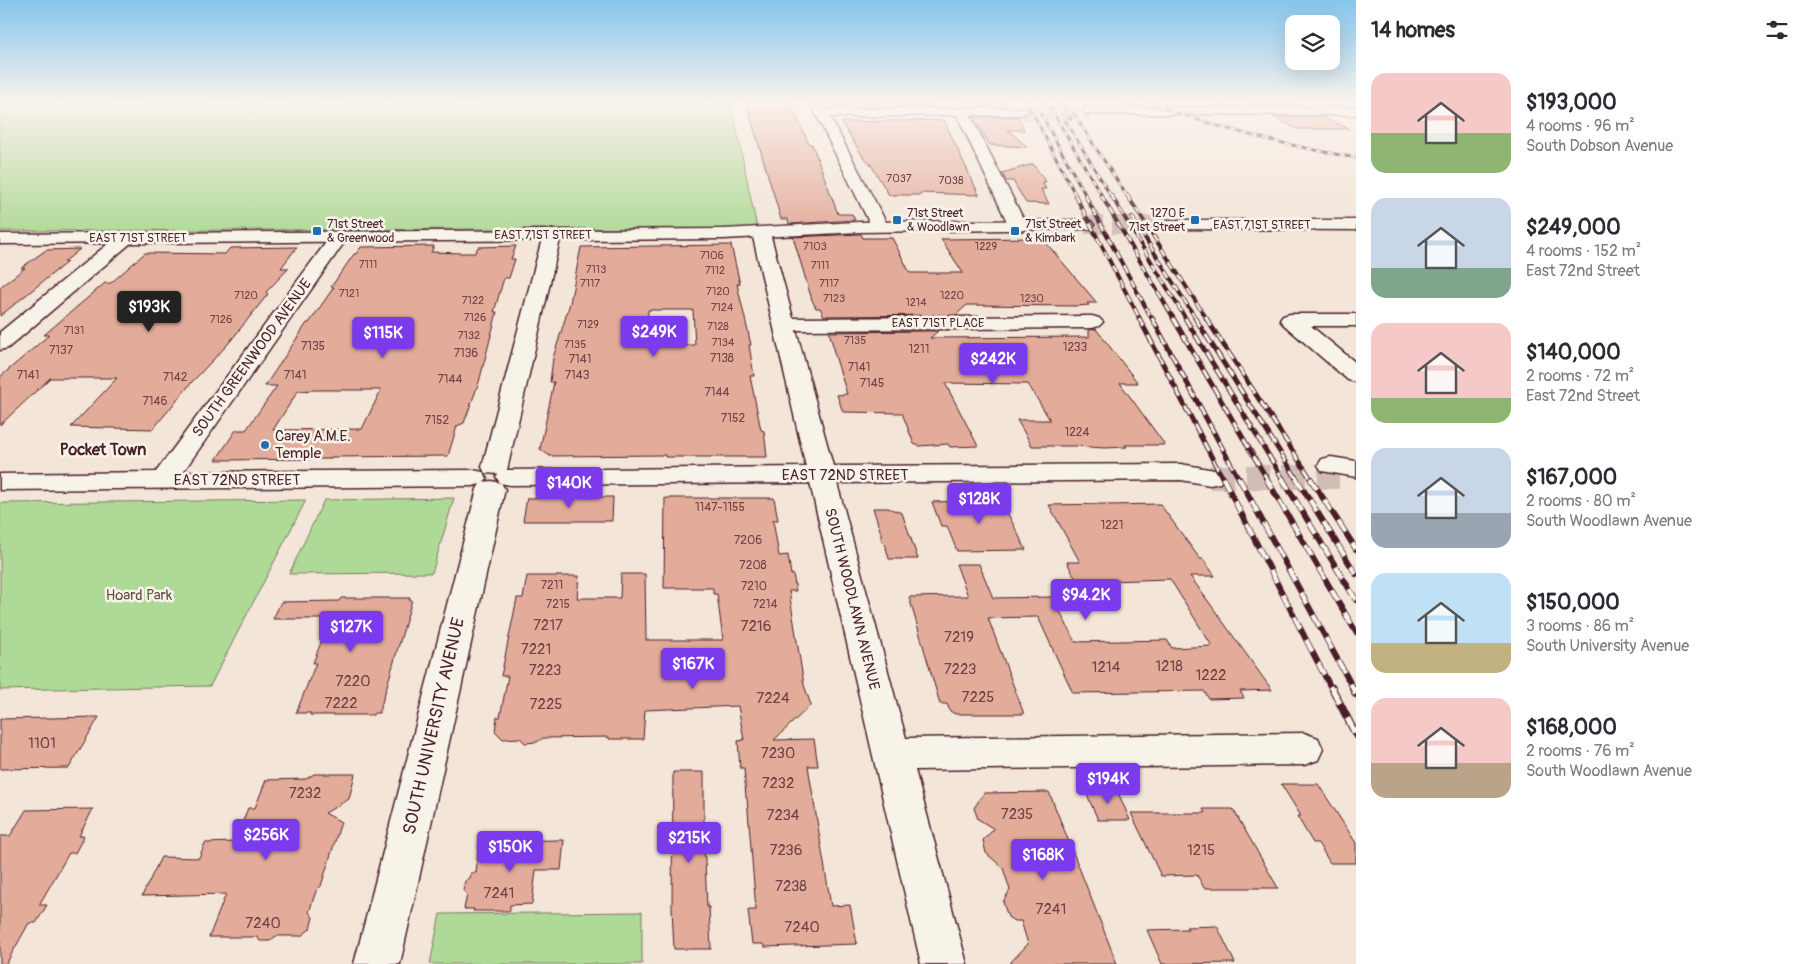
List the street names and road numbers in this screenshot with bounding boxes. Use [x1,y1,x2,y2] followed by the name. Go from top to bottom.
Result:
[1213,218,1311,233] street label: EAST 71ST STREET
[494,228,592,243] street label: EAST 71ST STREET
[89,231,187,246] street label: EAST 71ST STREET
[188,275,316,441] street label: SOUTH GREENWOOD AVENUE
[892,316,984,331] street label: EAST 71ST PLACE
[782,466,908,485] street label: EAST 72ND STREET
[174,471,300,490] street label: EAST 72ND STREET
[820,506,884,692] street label: SOUTH WOODLAWN AVENUE
[398,615,470,837] street label: SOUTH UNIVERSITY AVENUE

